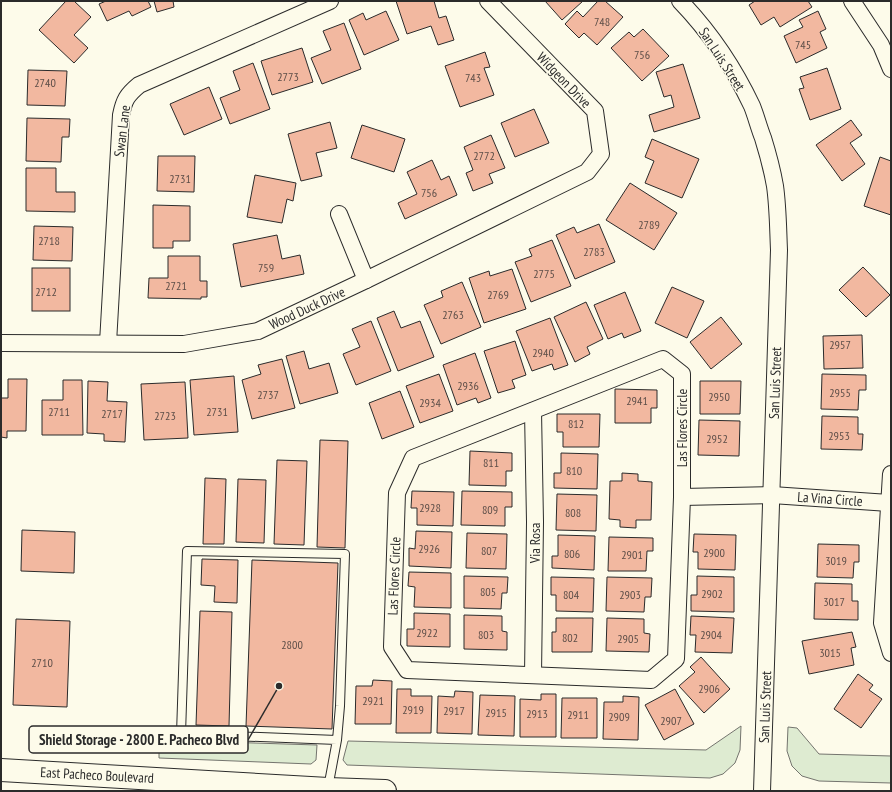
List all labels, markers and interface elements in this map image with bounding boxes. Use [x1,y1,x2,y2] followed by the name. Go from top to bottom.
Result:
[594,14,610,29] house number: 748
[695,24,749,94] street label: San Luis Street
[795,37,811,52] house number: 745
[634,47,650,62] house number: 756
[533,48,595,112] street label: Widgeon Drive
[277,69,299,84] house number: 2773
[465,70,481,85] house number: 743
[34,75,56,90] house number: 2740
[110,104,134,158] street label: Swan Lane
[473,148,495,163] house number: 2772
[169,171,191,186] house number: 2731
[421,185,437,200] house number: 756
[638,217,660,232] house number: 2789
[38,233,60,248] house number: 2718
[583,244,605,259] house number: 2783
[258,260,274,275] house number: 759
[533,266,555,281] house number: 2775
[165,278,187,293] house number: 2721
[266,282,348,333] street label: Wood Duck Drive
[35,284,57,299] house number: 2712
[487,287,509,302] house number: 2769
[442,307,464,322] house number: 2763
[829,337,851,352] house number: 2957
[532,345,554,360] house number: 2940
[765,347,785,419] street label: San Luis Street
[457,378,479,393] house number: 2936
[829,385,851,400] house number: 2955
[257,387,279,402] house number: 2737
[673,388,691,467] street label: Las Flores Circle
[708,389,730,404] house number: 2950
[626,393,648,408] house number: 2941
[419,395,441,410] house number: 2934
[48,404,70,419] house number: 2711
[206,404,228,419] house number: 2731
[101,406,123,421] house number: 2717
[154,408,176,423] house number: 2723
[568,416,584,431] house number: 812
[828,428,850,443] house number: 2953
[706,431,728,446] house number: 2952
[483,455,499,470] house number: 811
[566,463,582,478] house number: 810
[797,488,863,510] street label: La Vina Circle
[419,500,441,515] house number: 2928
[482,502,498,517] house number: 809
[565,505,581,520] house number: 808
[526,523,544,564] street label: Via Rosa
[384,536,404,616] street label: Las Flores Circle
[418,541,440,556] house number: 2926
[481,543,497,558] house number: 807
[703,545,725,560] house number: 2900
[564,546,580,561] house number: 806
[621,547,643,562] house number: 2901
[825,553,847,568] house number: 3019
[480,584,496,599] house number: 805
[701,586,723,601] house number: 2902
[563,587,580,602] house number: 804
[619,587,641,602] house number: 2903
[823,594,845,609] house number: 3017
[416,625,438,640] house number: 2922
[478,627,494,642] house number: 803
[700,627,722,642] house number: 2904
[562,630,578,645] house number: 802
[617,631,639,646] house number: 2905
[281,637,303,652] house number: 2800
[819,645,841,660] house number: 3015
[31,655,53,670] house number: 2710
[755,671,775,743] street label: San Luis Street
[698,681,720,696] house number: 2906
[362,693,384,708] house number: 2921
[402,702,424,717] house number: 2919
[443,703,465,718] house number: 2917
[485,705,507,720] house number: 2915
[526,706,548,721] house number: 2913
[567,707,589,722] house number: 2911
[608,709,630,724] house number: 2909
[660,713,682,728] house number: 2907
[29,726,248,753] callout: Shield Storage - 2800 E. Pacheco Blvd
[39,730,239,749] text: Shield Storage - 2800 E. Pacheco Blvd
[40,763,154,787] street label: East Pacheco Boulevard

